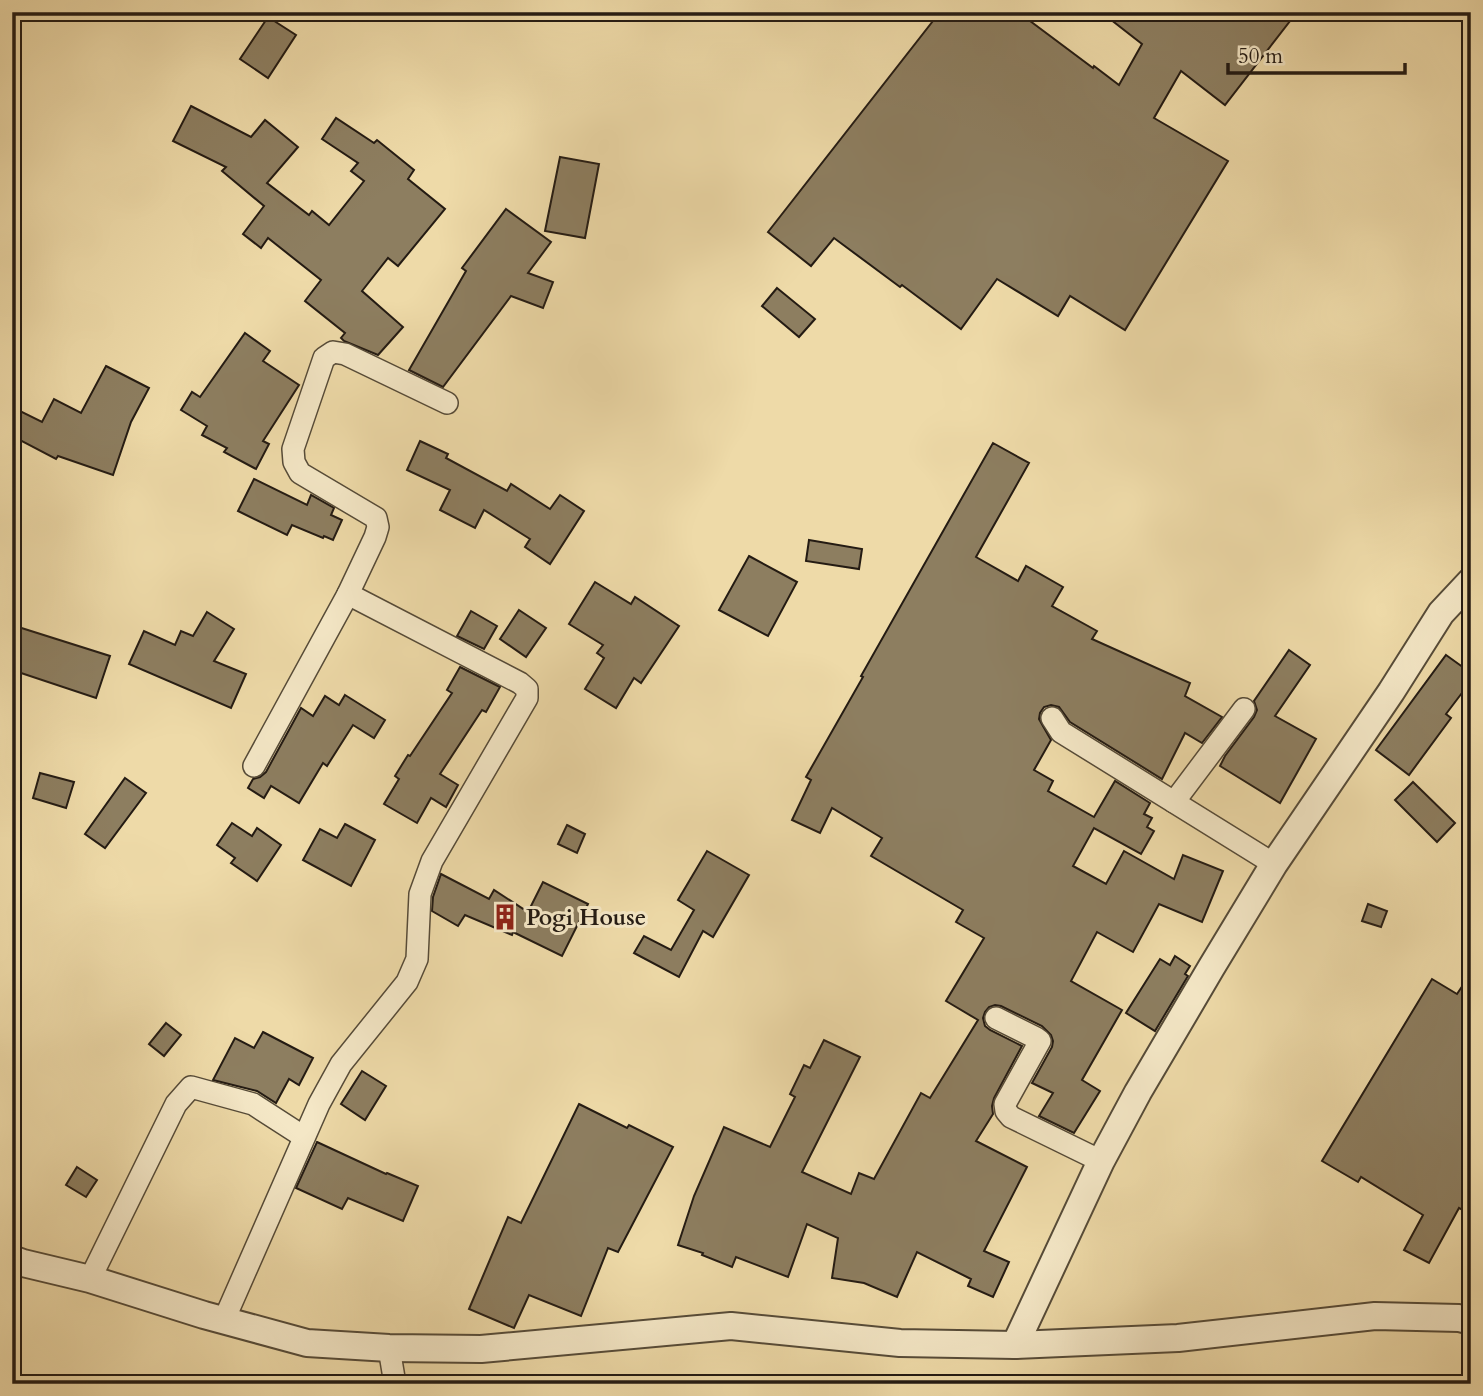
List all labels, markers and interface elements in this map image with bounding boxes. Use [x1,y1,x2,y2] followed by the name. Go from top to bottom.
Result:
[1228,32,1404,76] scale bar
[1238,42,1283,71] text: 50 m
[490,902,520,932] building icon: Pogi House
[526,902,646,933] place label: Pogi House

